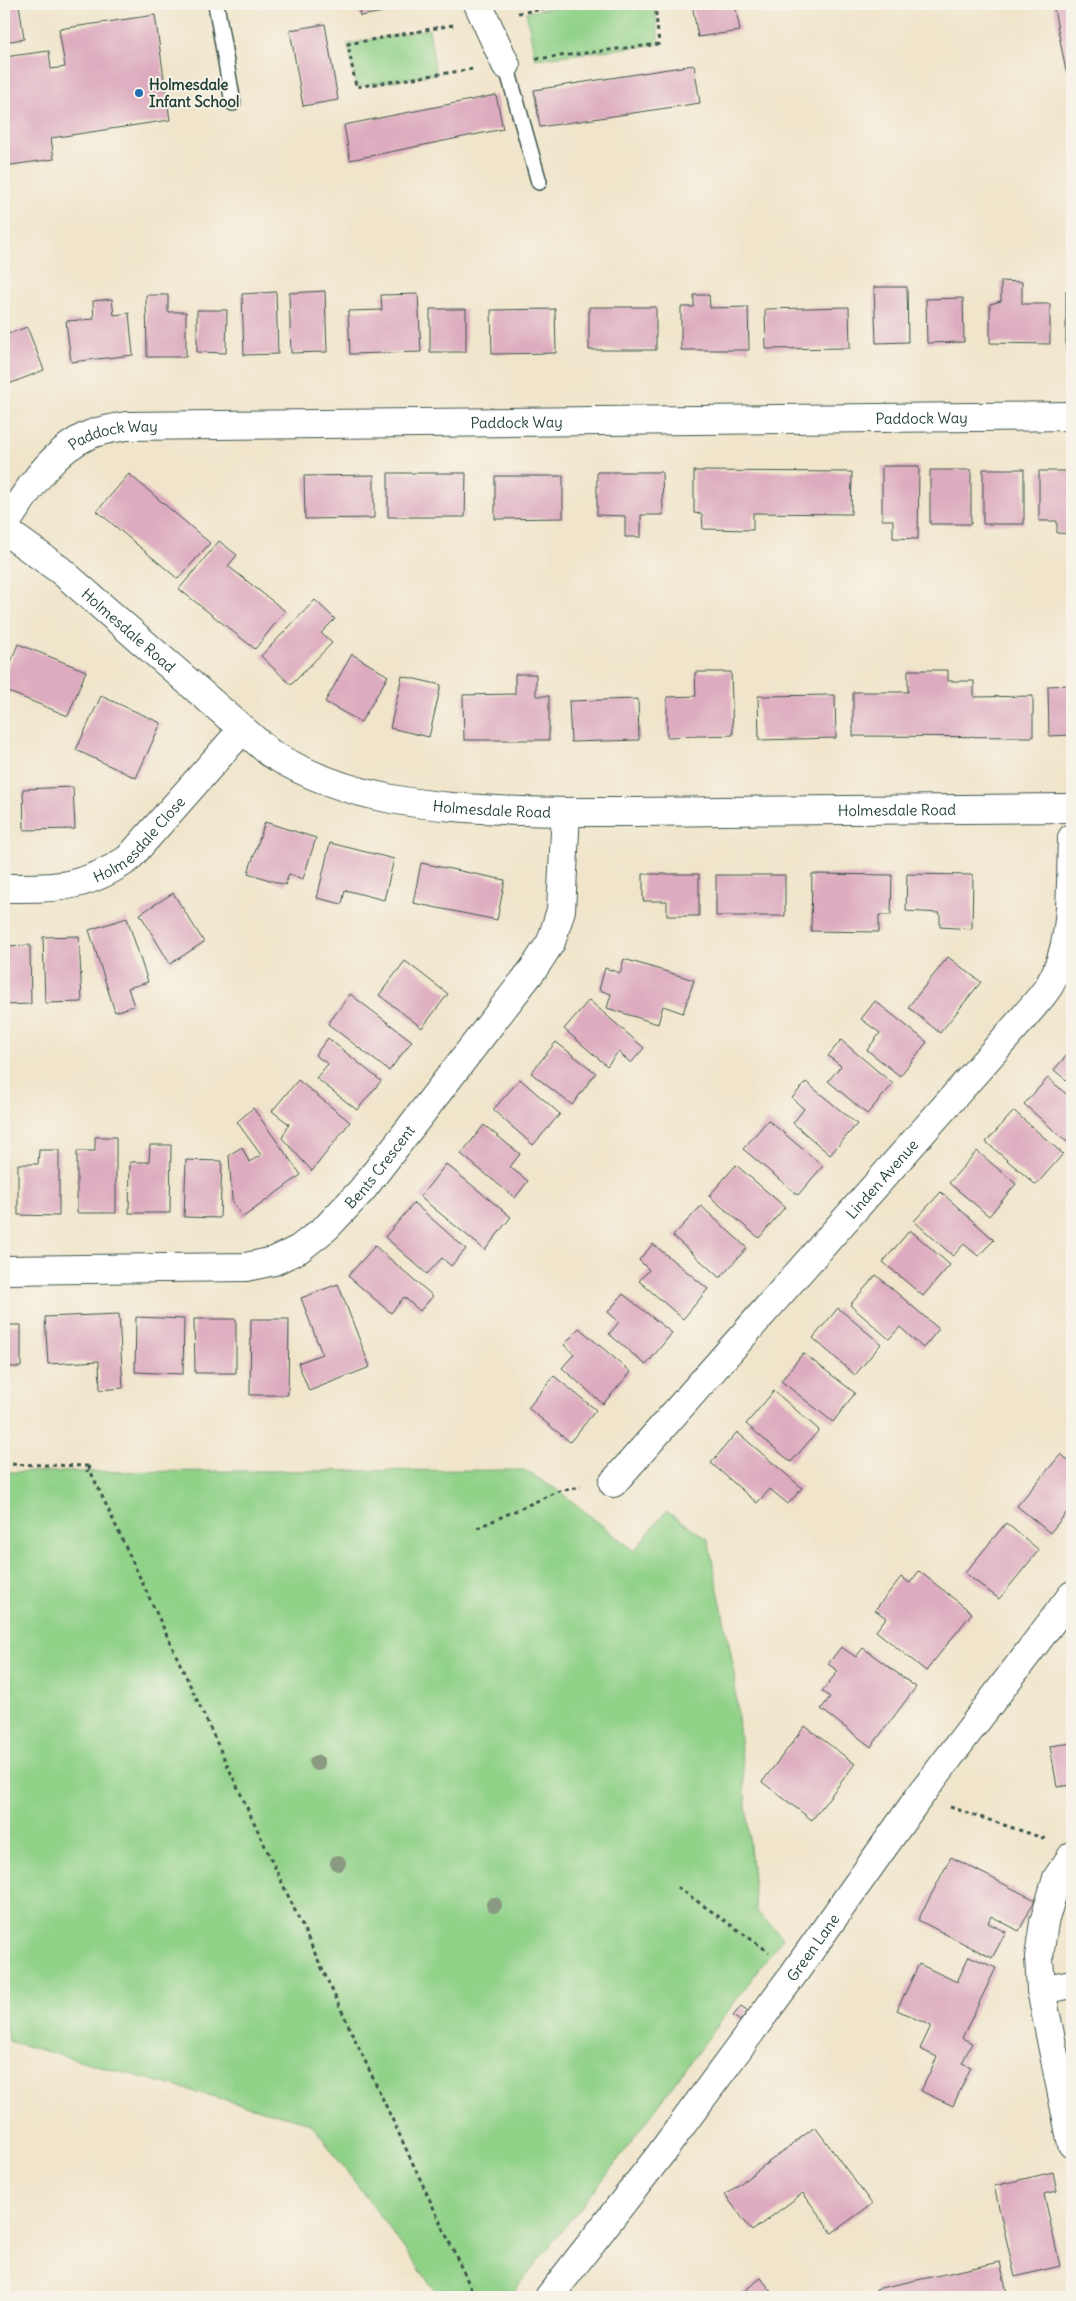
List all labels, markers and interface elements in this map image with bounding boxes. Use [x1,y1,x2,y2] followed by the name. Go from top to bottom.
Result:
[149,75,239,111] place label: Holmesdale Infant School
[133,87,145,99] marker: Holmesdale Infant School
[875,408,968,428] street label: Paddock Way
[470,412,563,432] street label: Paddock Way
[64,416,158,454] street label: Paddock Way
[78,584,180,676] street label: Holmesdale Road
[90,792,189,886] street label: Holmesdale Close
[432,796,551,821] street label: Holmesdale Road
[838,799,956,820] street label: Holmesdale Road
[340,1121,418,1212] street label: Bents Crescent
[842,1135,922,1222] street label: Linden Avenue
[782,1910,843,1985] street label: Green Lane

